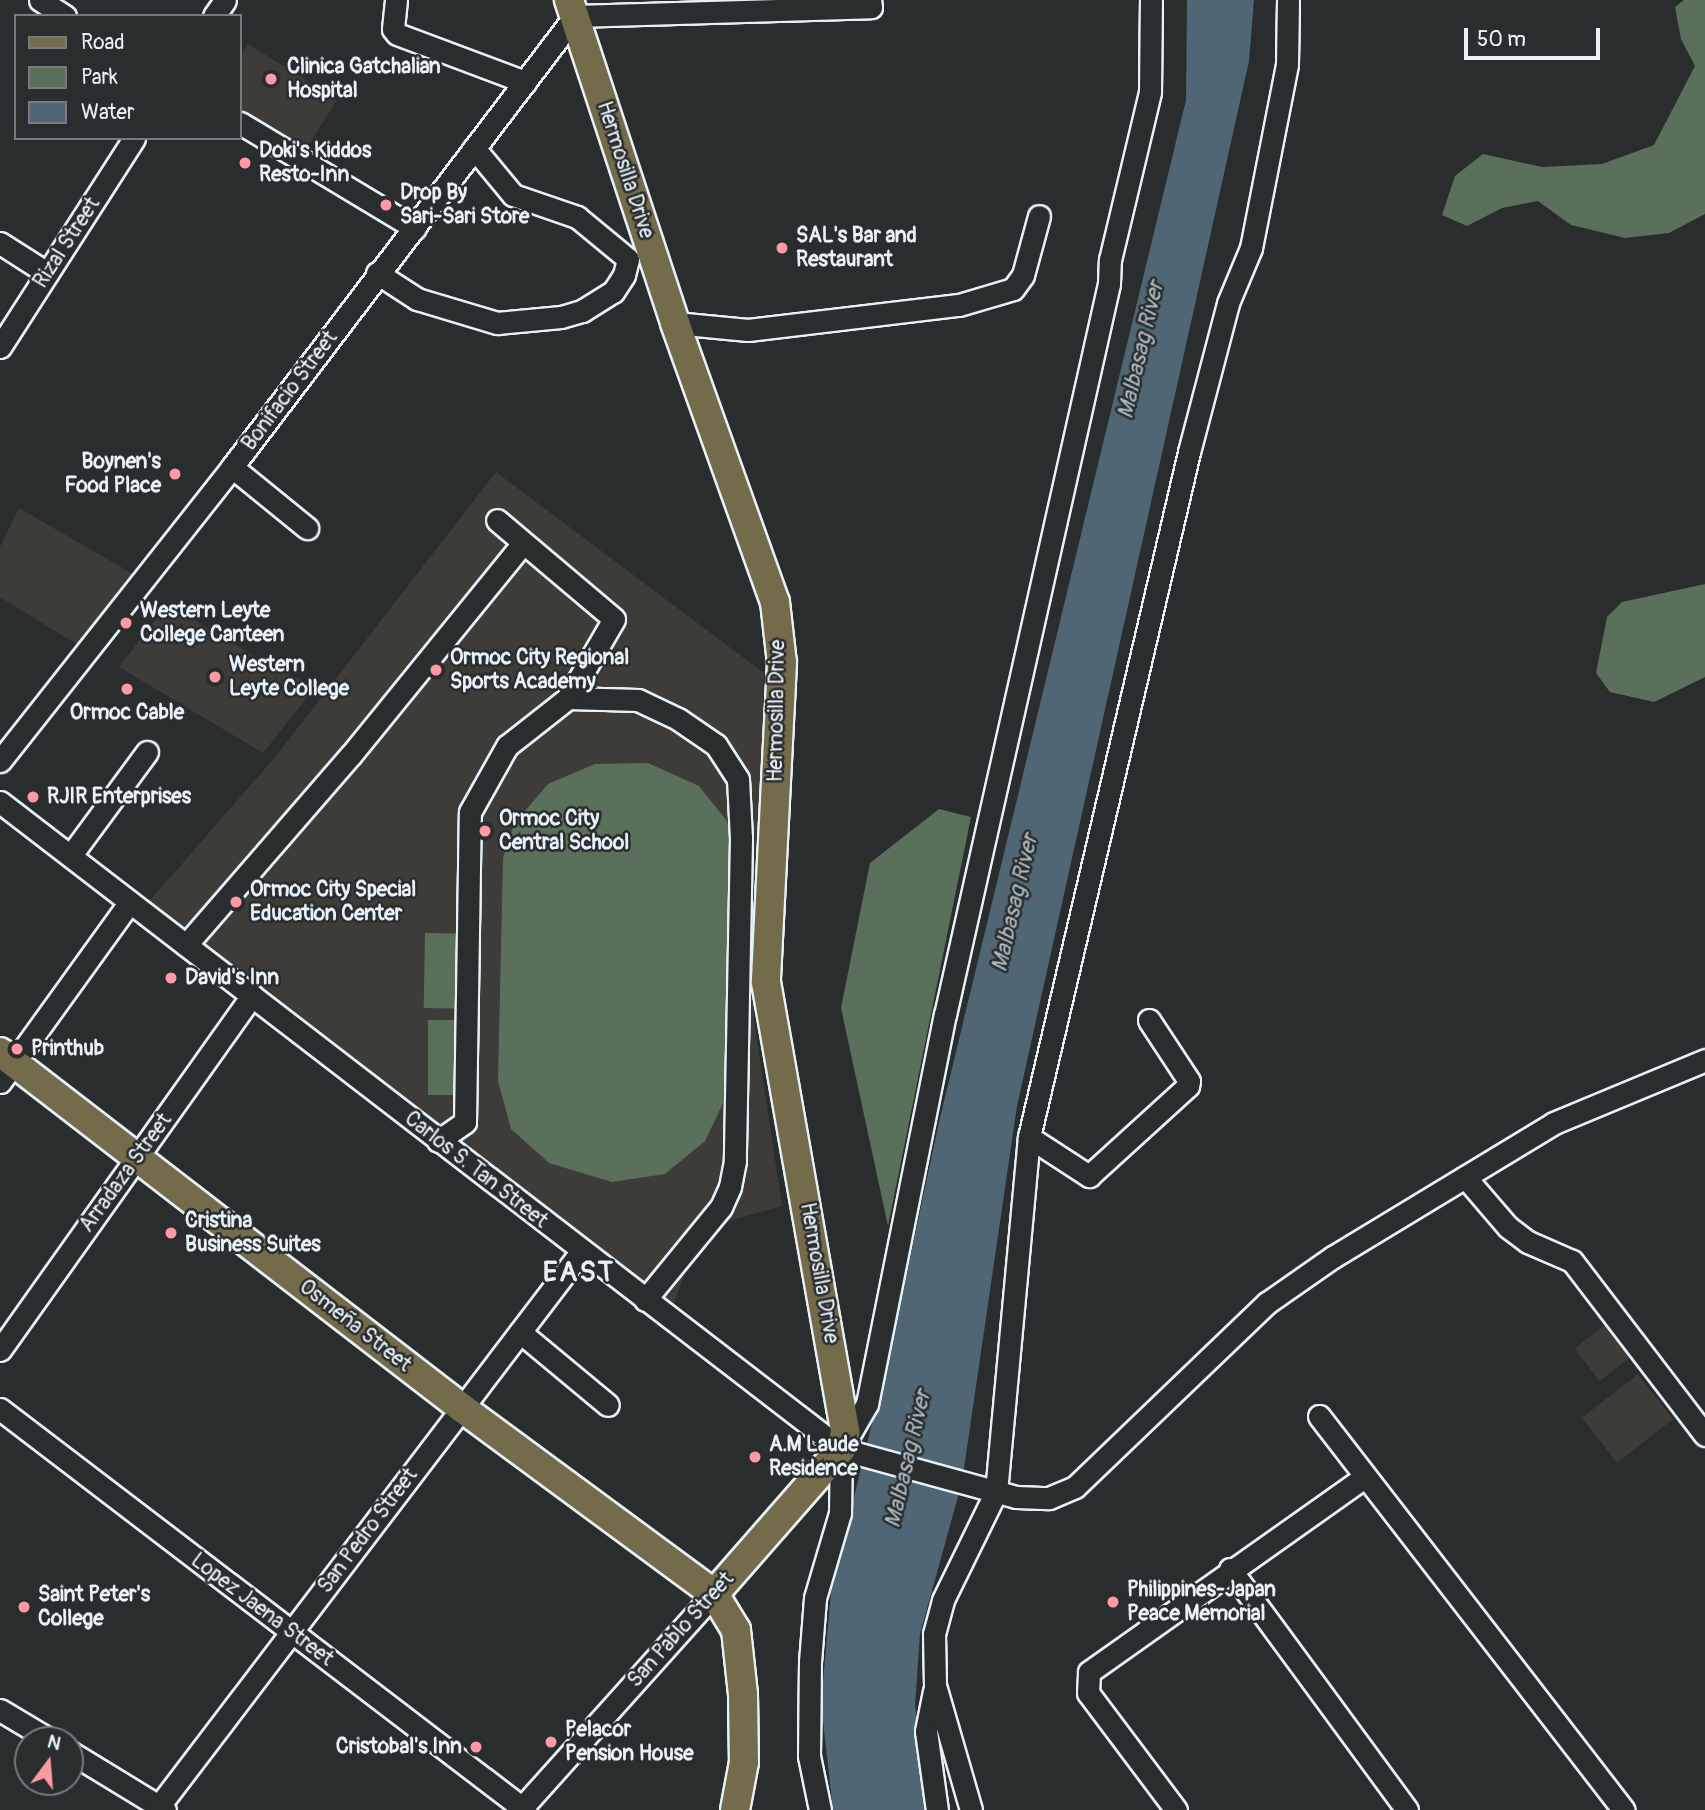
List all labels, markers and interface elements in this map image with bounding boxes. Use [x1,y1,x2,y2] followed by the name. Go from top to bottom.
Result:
[14,14,242,140] legend
[1467,14,1604,58] scale bar
[1477,26,1526,53] text: 50 m
[81,29,125,56] text: Road
[287,54,441,104] place label: Clinica Gatchalian Hospital
[81,64,118,91] text: Park
[261,69,281,89] marker: Clinica Gatchalian Hospital
[591,98,659,242] street label: Hermosilla Drive
[81,99,134,126] text: Water
[259,138,371,188] place label: Doki's Kiddos Resto-Inn
[237,155,253,171] marker: Doki's Kiddos Resto-Inn
[400,180,529,230] place label: Drop By Sari-Sari Store
[28,193,106,293] street label: Rizal Street
[378,197,394,213] marker: Drop By Sari-Sari Store
[796,223,917,273] place label: SAL's Bar and Restaurant
[774,240,790,256] marker: SAL's Bar and Restaurant
[1112,279,1170,421] water label: Malbasag River
[237,326,343,456] street label: Bonifacio Street
[65,449,161,499] place label: Boynen's Food Place
[167,466,183,482] marker: Boynen's Food Place
[140,598,284,648] place label: Western Leyte College Canteen
[118,615,134,631] marker: Western Leyte College Canteen
[763,640,791,782] street label: Hermosilla Drive
[450,645,629,695] place label: Ormoc City Regional Sports Academy
[229,652,349,702] place label: Western Leyte College
[428,662,444,678] marker: Ormoc City Regional Sports Academy
[207,669,223,685] marker: Western Leyte College
[119,681,135,697] marker: Ormoc Cable
[70,700,184,726] place label: Ormoc Cable
[47,784,191,810] place label: RJIR Enterprises
[25,789,41,805] marker: RJIR Enterprises
[499,806,629,856] place label: Ormoc City Central School
[477,823,493,839] marker: Ormoc City Central School
[986,832,1044,974] water label: Malbasag River
[250,877,416,927] place label: Ormoc City Special Education Center
[228,894,244,910] marker: Ormoc City Special Education Center
[185,965,279,991] place label: David's Inn
[163,970,179,986] marker: David's Inn
[31,1036,104,1062] place label: Printhub
[9,1041,25,1057] marker: Printhub
[399,1106,553,1234] street label: Carlos S. Tan Street
[74,1109,178,1237] street label: Arradaza Street
[794,1201,844,1345] street label: Hermosilla Drive
[185,1208,321,1258] place label: Cristina Business Suites
[163,1225,179,1241] marker: Cristina Business Suites
[543,1256,615,1290] district label: EAST
[294,1274,416,1378] street label: Osmeña Street
[879,1388,937,1530] water label: Malbasag River
[769,1432,859,1482] place label: A.M Laude Residence
[747,1449,763,1465] marker: A.M Laude Residence
[313,1464,423,1598] street label: San Pedro Street
[186,1548,338,1672] street label: Lopez Jaena Street
[623,1567,739,1693] street label: San Pablo Street
[1127,1577,1276,1627] place label: Philippines-Japan Peace Memorial
[38,1582,150,1632] place label: Saint Peter's College
[1105,1594,1121,1610] marker: Philippines-Japan Peace Memorial
[16,1599,32,1615] marker: Saint Peter's College
[565,1717,693,1767] place label: Pelacor Pension House
[14,1726,84,1796] north arrow
[45,1729,64,1756] text: N
[336,1734,462,1760] place label: Cristobal's Inn
[543,1734,559,1750] marker: Pelacor Pension House
[468,1739,484,1755] marker: Cristobal's Inn

